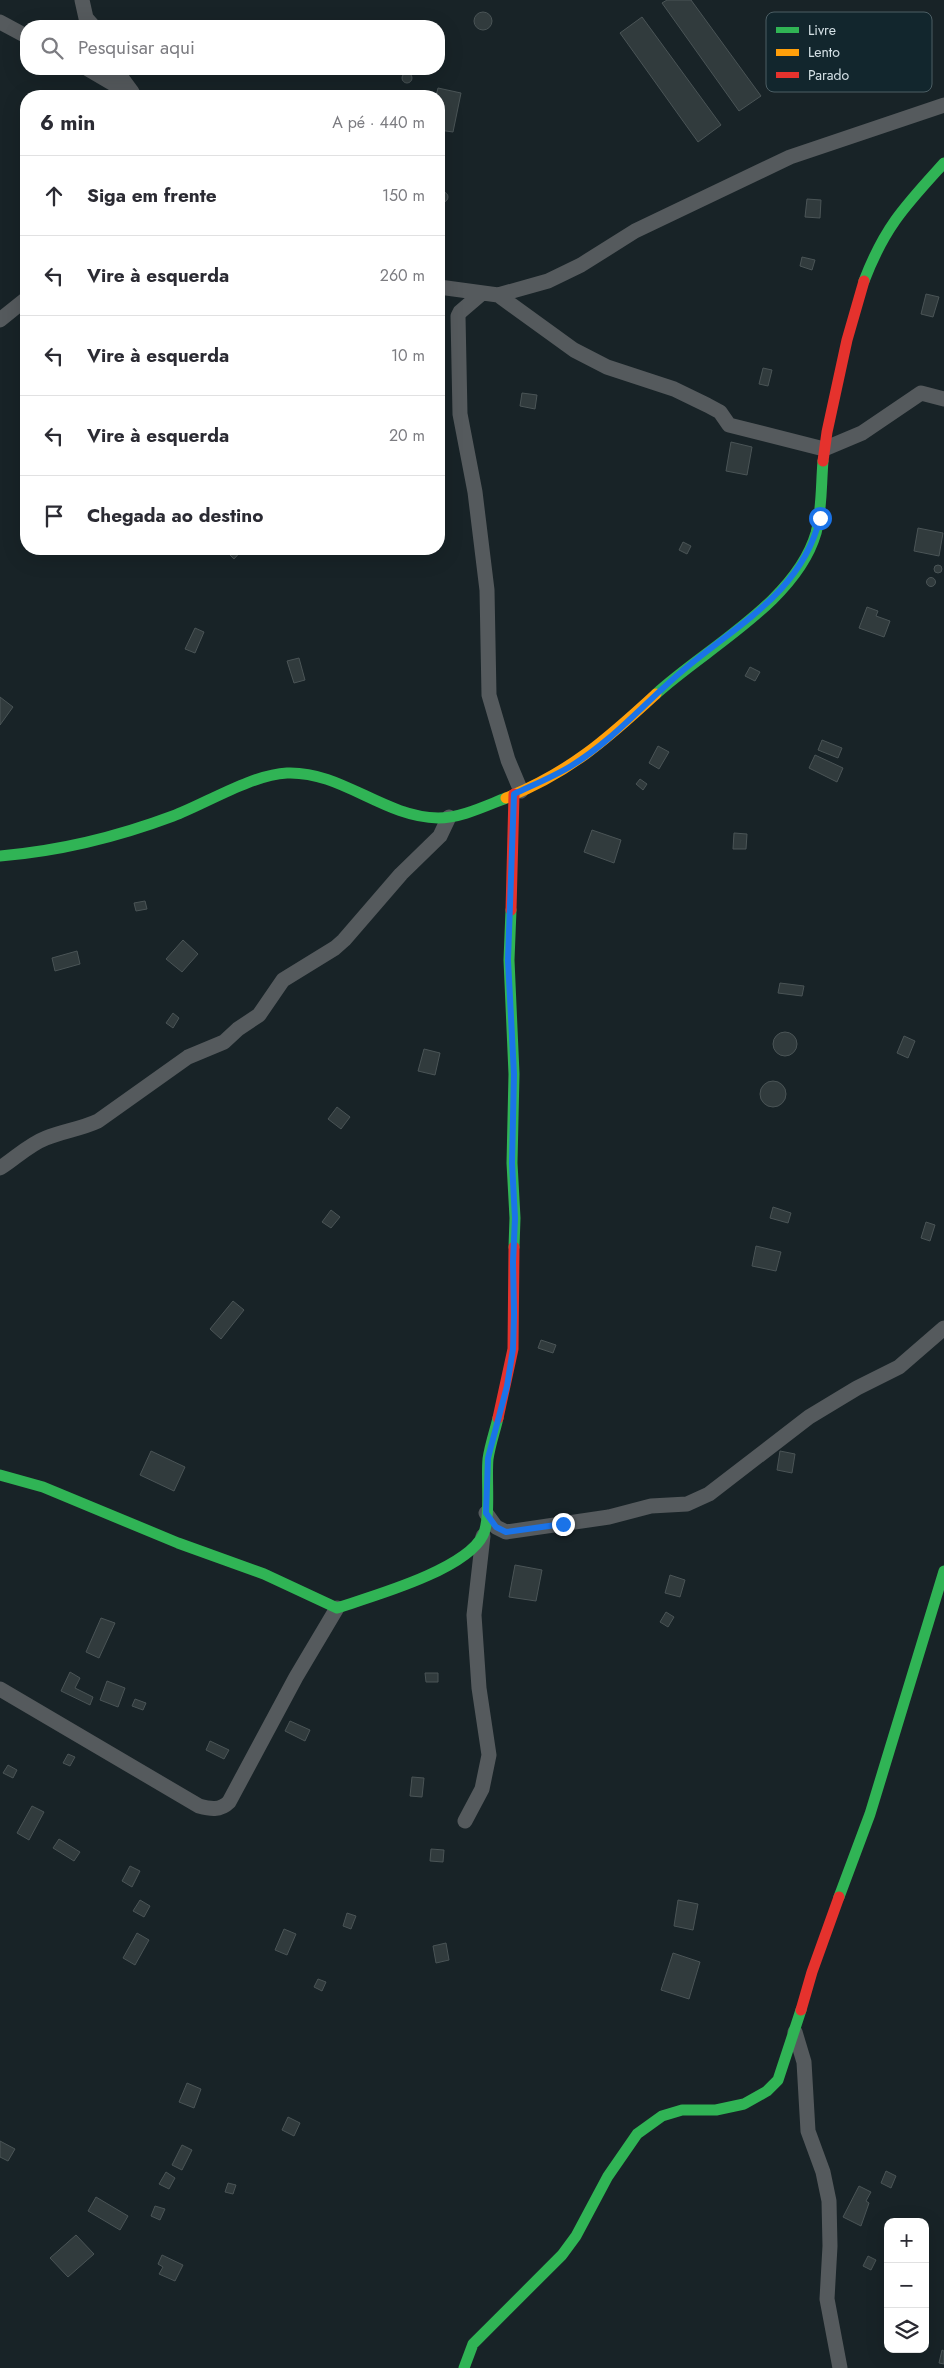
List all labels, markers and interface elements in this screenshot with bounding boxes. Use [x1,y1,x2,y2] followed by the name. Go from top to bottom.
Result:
[766,12,932,92] legend
[20,20,445,75] search box
[808,20,836,40] text: Livre
[38,34,66,62] icon: search
[78,34,195,61] text: Pesquisar aqui
[808,42,840,62] text: Lento
[808,65,850,85] text: Parado
[40,108,95,138] text: 6 min
[332,111,425,134] text: A pé · 440 m
[40,182,68,210] icon: ahead
[87,182,217,209] text: Siga em frente
[382,184,425,207] text: 150 m
[40,262,68,290] icon: left
[87,262,229,289] text: Vire à esquerda
[380,264,425,287] text: 260 m
[40,342,68,370] icon: left
[87,342,229,369] text: Vire à esquerda
[391,344,425,367] text: 10 m
[40,422,68,450] icon: left
[87,422,229,449] text: Vire à esquerda
[389,424,425,447] text: 20 m
[40,502,68,530] icon: arrive
[87,502,263,529] text: Chegada ao destino
[809,507,832,530] route start
[552,1513,575,1536] route end
[884,2218,929,2353] map controls
[884,2218,929,2263] button: +
[884,2263,929,2308] button: −
[884,2308,929,2353] button: layers

